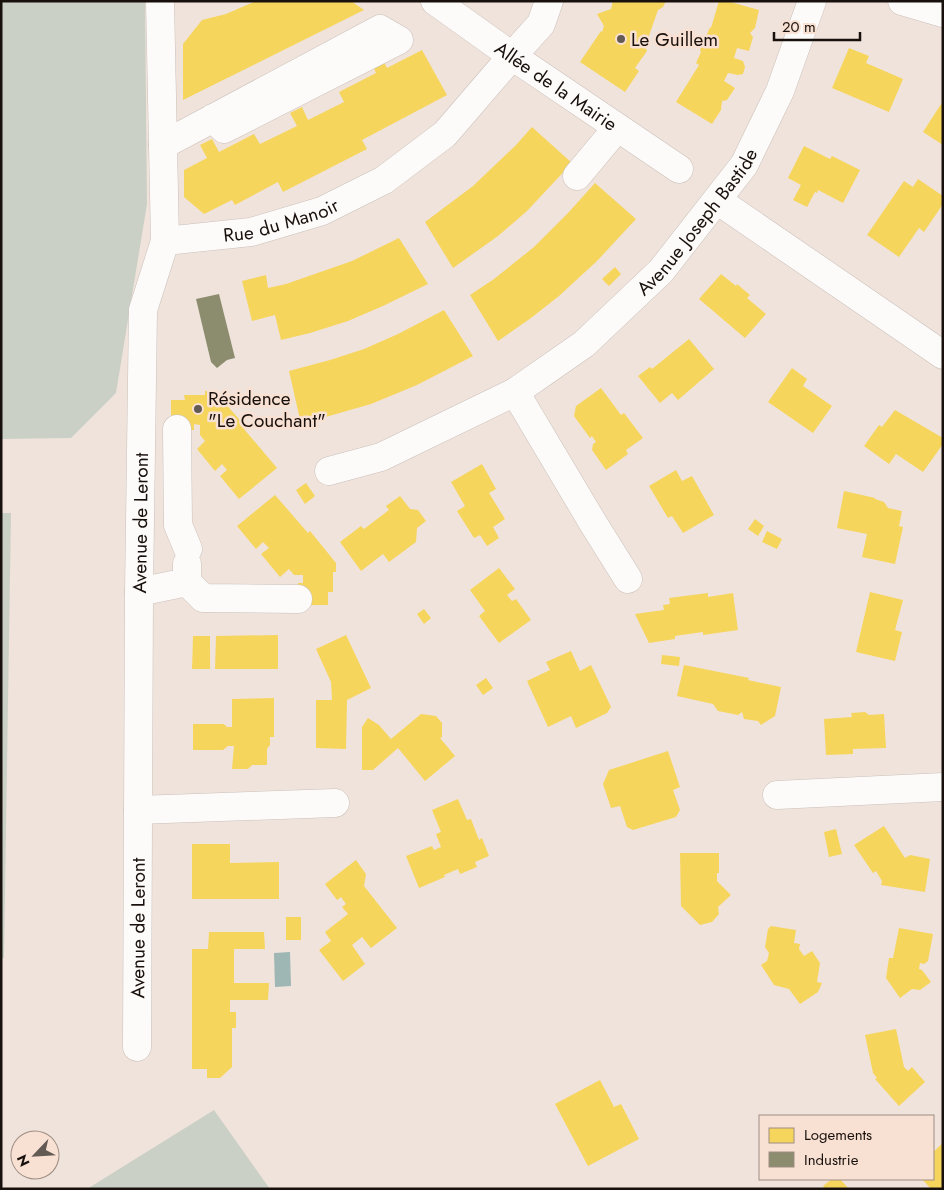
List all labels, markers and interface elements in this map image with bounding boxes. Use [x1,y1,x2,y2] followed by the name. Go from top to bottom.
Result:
[774,10,860,42] scale bar
[782,16,816,38] text: 20 m
[631,26,718,53] place label: Le Guillem
[615,33,627,45] marker: Le Guillem
[489,35,623,137] street label: Allée de la Mairie
[630,143,764,301] street label: Avenue Joseph Bastide
[222,191,344,248] street label: Rue du Manoir
[208,385,326,434] place label: Résidence "Le Couchant"
[192,403,204,415] marker: Résidence "Le Couchant"
[125,452,154,594] street label: Avenue de Leront
[124,857,151,998] street label: Avenue de Leront
[759,1115,934,1180] legend
[804,1124,872,1146] text: Logements
[10,1130,60,1180] north arrow
[804,1149,859,1171] text: Industrie
[12,1151,35,1170] text: N

